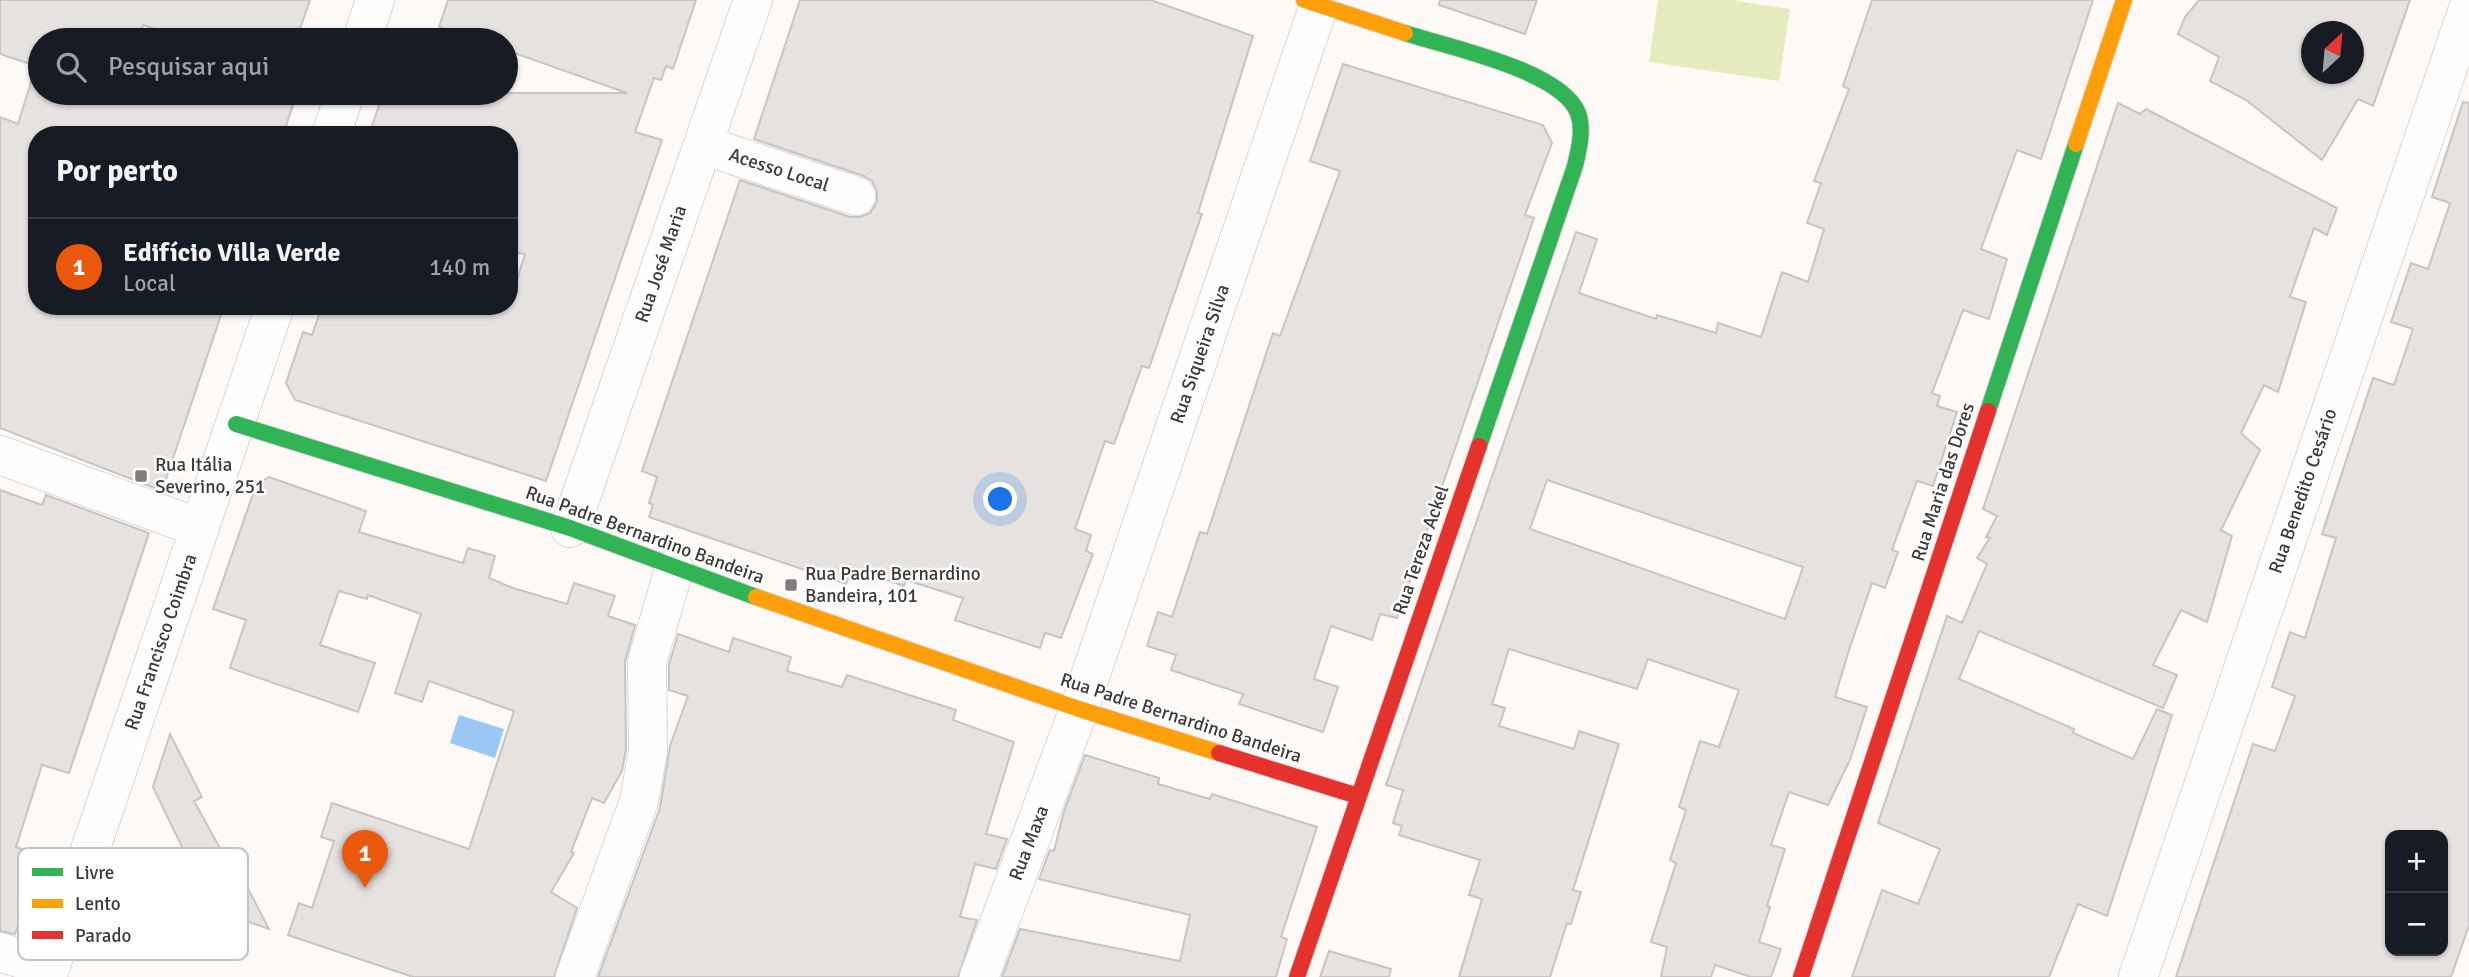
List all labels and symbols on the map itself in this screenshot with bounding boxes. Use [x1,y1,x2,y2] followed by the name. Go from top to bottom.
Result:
[2301,21,2364,84] north arrow
[726,143,832,197] street label: Acesso Local
[630,202,692,326] street label: Rua José Maria
[1165,281,1235,427] street label: Rua Siqueira Silva
[1906,400,1980,564] street label: Rua Maria das Dores
[2264,405,2343,577] street label: Rua Benedito Cesário
[155,453,265,499] place label: Rua Itália Severino, 251
[133,468,149,484] marker: Rua Itália Severino, 251
[522,481,768,589] street label: Rua Padre Bernardino Bandeira
[983,482,1017,516] your location
[1388,482,1454,618] street label: Rua Tereza Ackel
[120,551,202,733] street label: Rua Francisco Coimbra
[805,562,981,608] place label: Rua Padre Bernardino Bandeira, 101
[783,577,799,593] marker: Rua Padre Bernardino Bandeira, 101
[1057,668,1305,768] street label: Rua Padre Bernardino Bandeira
[1004,802,1054,884] street label: Rua Maxa
[342,830,388,888] pin: 1
[18,848,248,960] legend
[75,861,114,885] text: Livre
[75,892,121,916] text: Lento
[75,924,131,948] text: Parado

